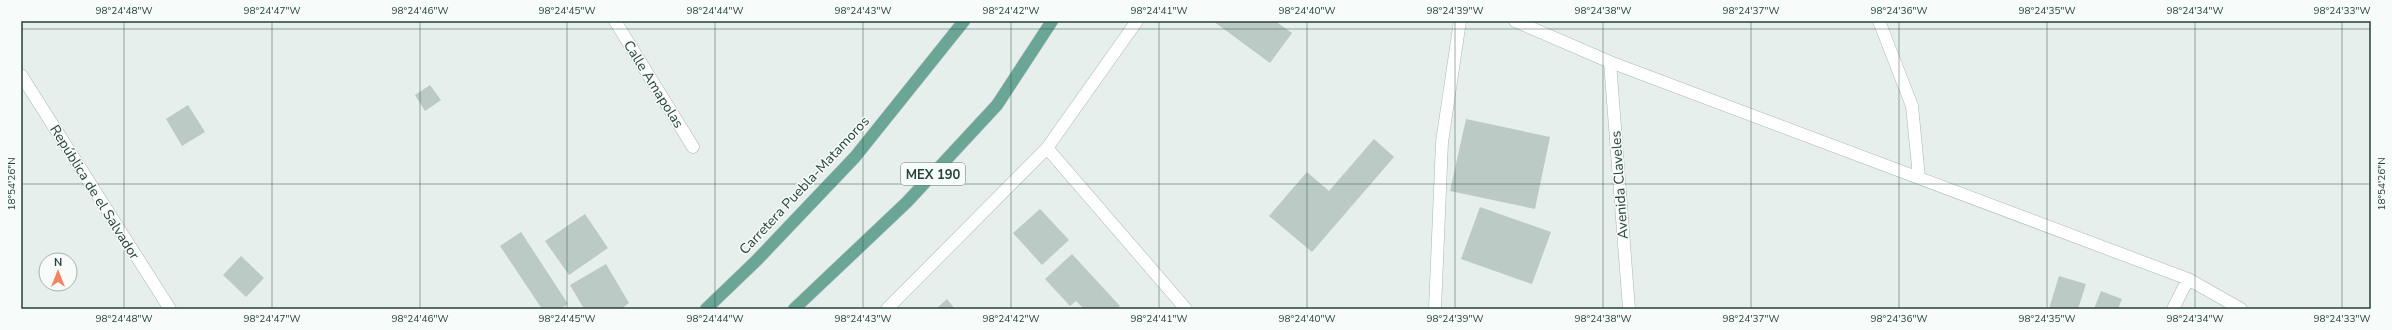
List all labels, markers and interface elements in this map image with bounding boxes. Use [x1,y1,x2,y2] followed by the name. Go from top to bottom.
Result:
[96,4,152,18] text: 98°24'48"W
[244,4,300,18] text: 98°24'47"W
[392,4,448,18] text: 98°24'46"W
[539,4,595,18] text: 98°24'45"W
[687,4,743,18] text: 98°24'44"W
[835,4,891,18] text: 98°24'43"W
[983,4,1039,18] text: 98°24'42"W
[1131,4,1187,18] text: 98°24'41"W
[1279,4,1335,18] text: 98°24'40"W
[1427,4,1483,18] text: 98°24'39"W
[1575,4,1631,18] text: 98°24'38"W
[1723,4,1779,18] text: 98°24'37"W
[1871,4,1927,18] text: 98°24'36"W
[2019,4,2075,18] text: 98°24'35"W
[2167,4,2223,18] text: 98°24'34"W
[2314,4,2370,18] text: 98°24'33"W
[619,37,688,132] street label: Calle Amapolas
[735,112,874,259] street label: Carretera Puebla-Matamoros
[45,121,144,263] street label: República de el Salvador
[1606,130,1633,240] street label: Avenida Claveles
[5,157,19,211] text: 18°54'26"N
[2375,157,2389,211] text: 18°54'26"N
[901,163,965,185] road number: MEX 190
[38,252,78,292] north arrow
[54,255,62,270] text: N
[96,312,152,326] text: 98°24'48"W
[244,312,300,326] text: 98°24'47"W
[392,312,448,326] text: 98°24'46"W
[539,312,595,326] text: 98°24'45"W
[687,312,743,326] text: 98°24'44"W
[835,312,891,326] text: 98°24'43"W
[983,312,1039,326] text: 98°24'42"W
[1131,312,1187,326] text: 98°24'41"W
[1279,312,1335,326] text: 98°24'40"W
[1427,312,1483,326] text: 98°24'39"W
[1575,312,1631,326] text: 98°24'38"W
[1723,312,1779,326] text: 98°24'37"W
[1871,312,1927,326] text: 98°24'36"W
[2019,312,2075,326] text: 98°24'35"W
[2167,312,2223,326] text: 98°24'34"W
[2314,312,2370,326] text: 98°24'33"W

